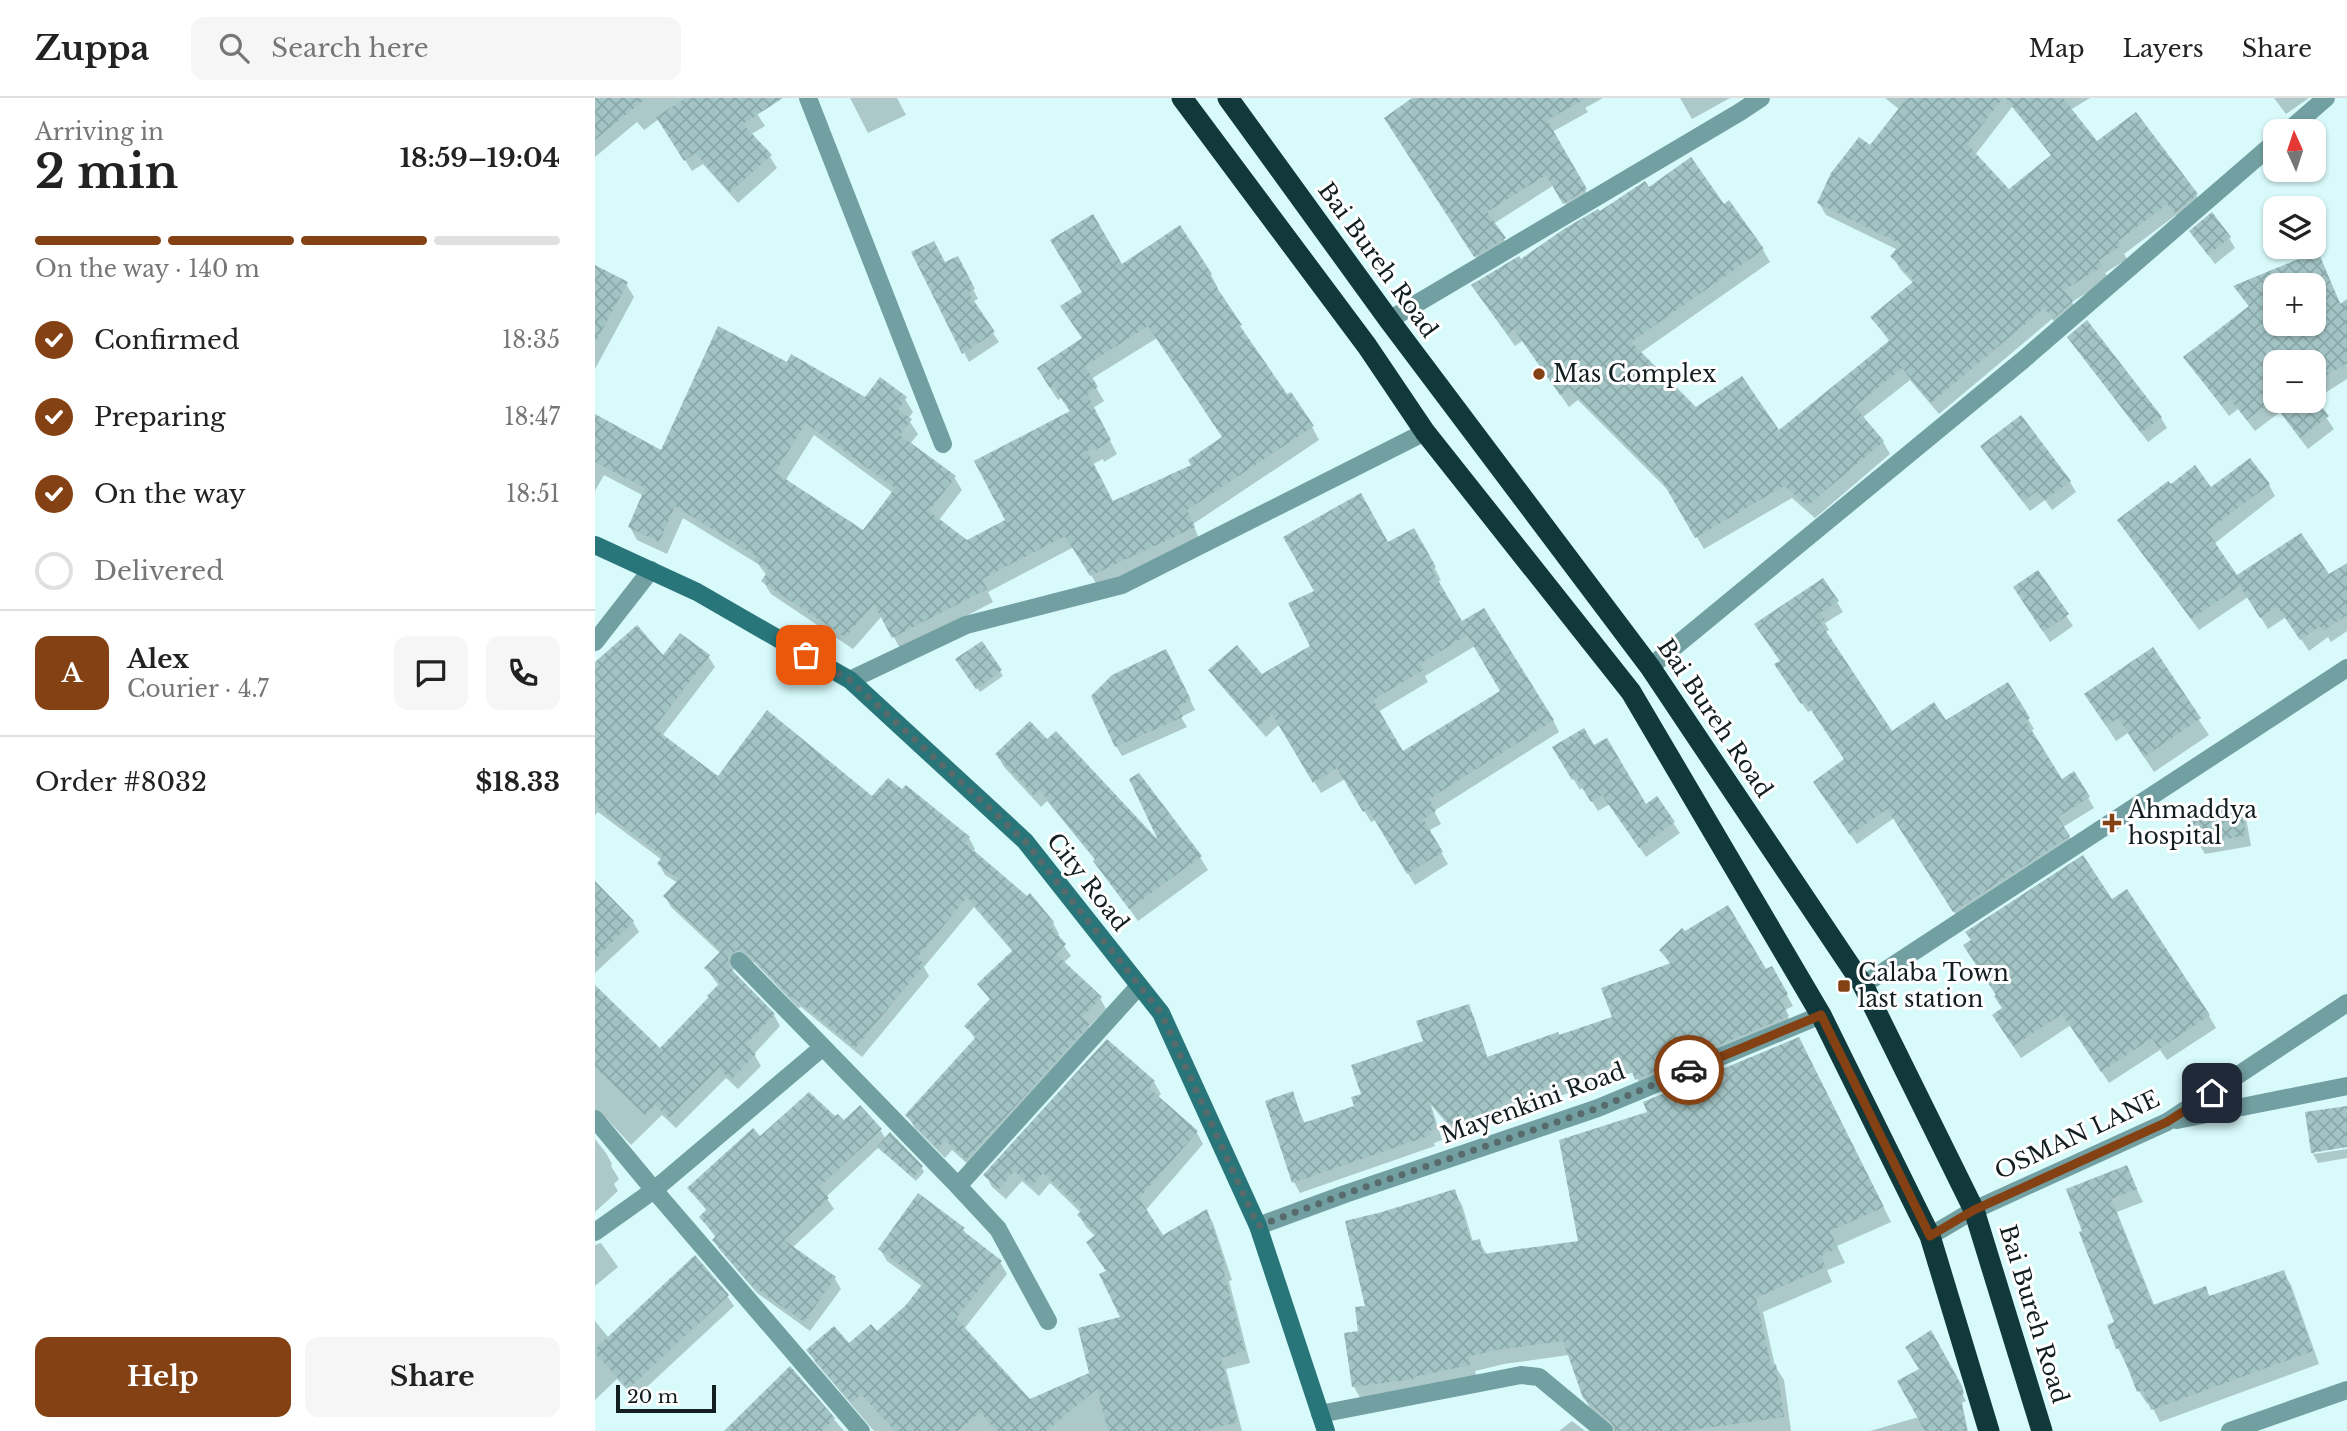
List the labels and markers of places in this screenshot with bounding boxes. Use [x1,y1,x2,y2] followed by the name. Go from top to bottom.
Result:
[1553,360,1716,388] place label: Mas Complex
[1531,366,1547,382] marker: Mas Complex
[776,625,836,685] pin
[2127,796,2257,850] place label: Ahmaddya hospital
[2102,813,2122,833] marker: Ahmaddya hospital
[1858,959,2009,1013] place label: Calaba Town last station
[1836,978,1852,994] marker: Calaba Town last station
[2182,1063,2242,1123] pin

